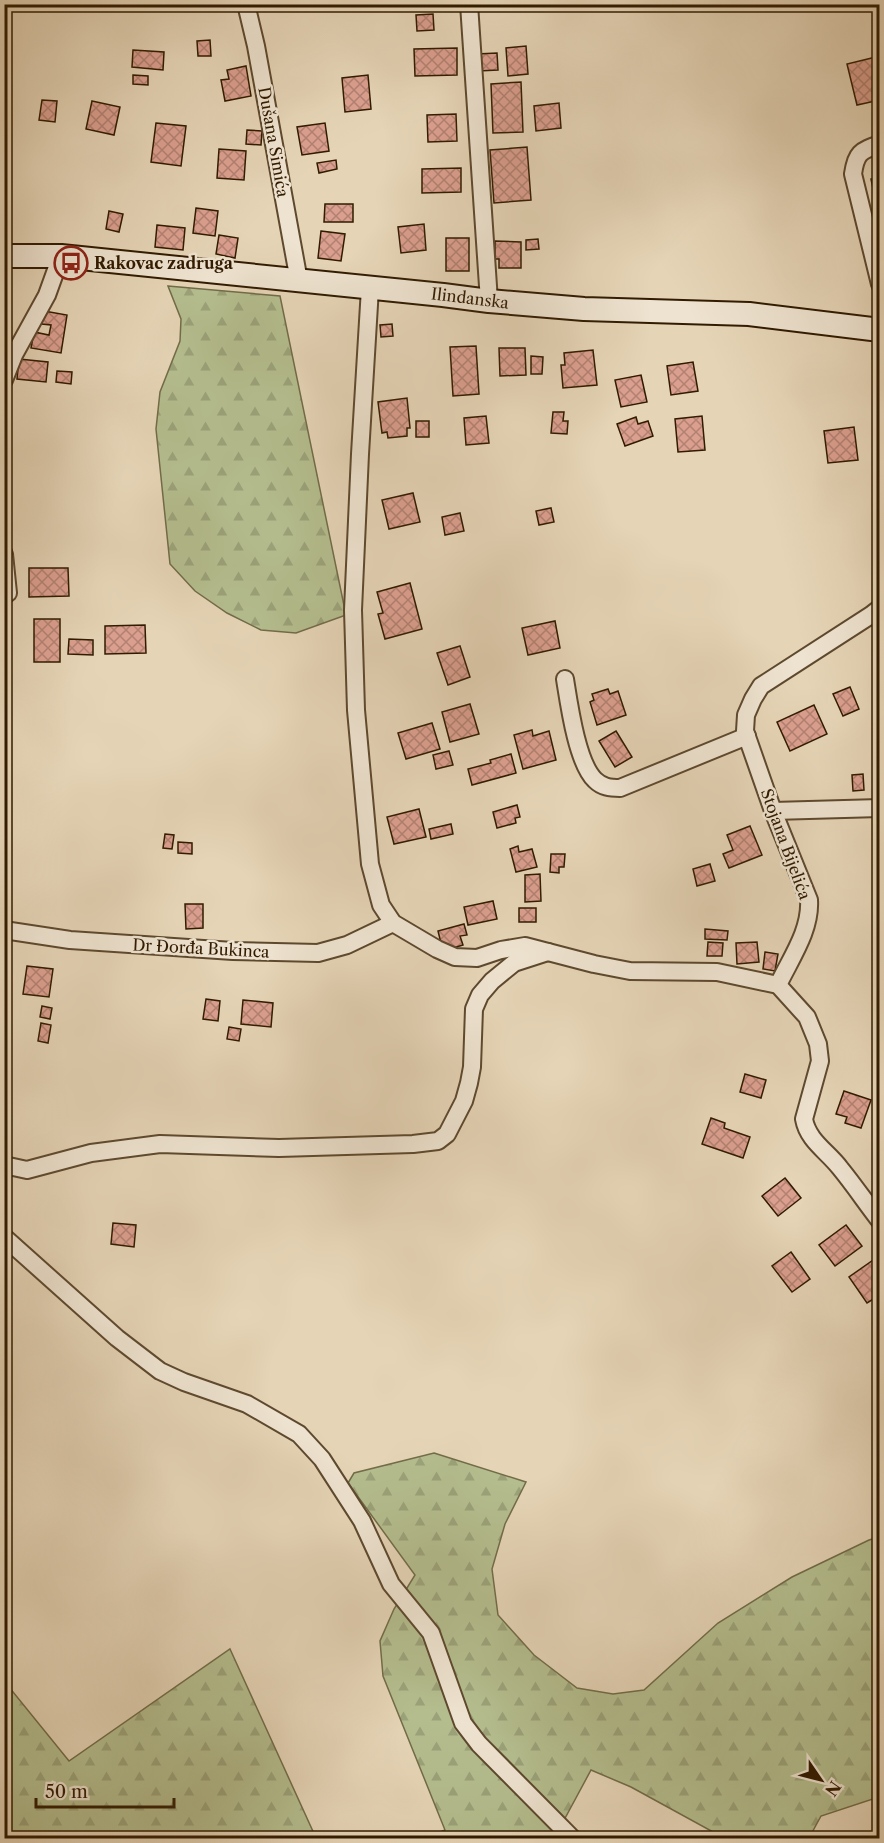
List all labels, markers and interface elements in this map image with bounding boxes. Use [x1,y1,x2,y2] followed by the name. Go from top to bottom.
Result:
[254,85,294,199] street label: Dušana Simića
[53,245,89,281] bus stop icon: Rakovac zadruga
[94,253,234,273] place label: Rakovac zadruga
[430,283,511,313] street label: Ilindanska
[757,786,816,903] street label: Stojana Bijelića
[132,934,271,962] street label: Dr Đorđa Bukinca
[791,1750,851,1810] north arrow
[36,1771,174,1809] scale bar
[821,1777,845,1800] text: N
[45,1781,88,1803] text: 50 m

